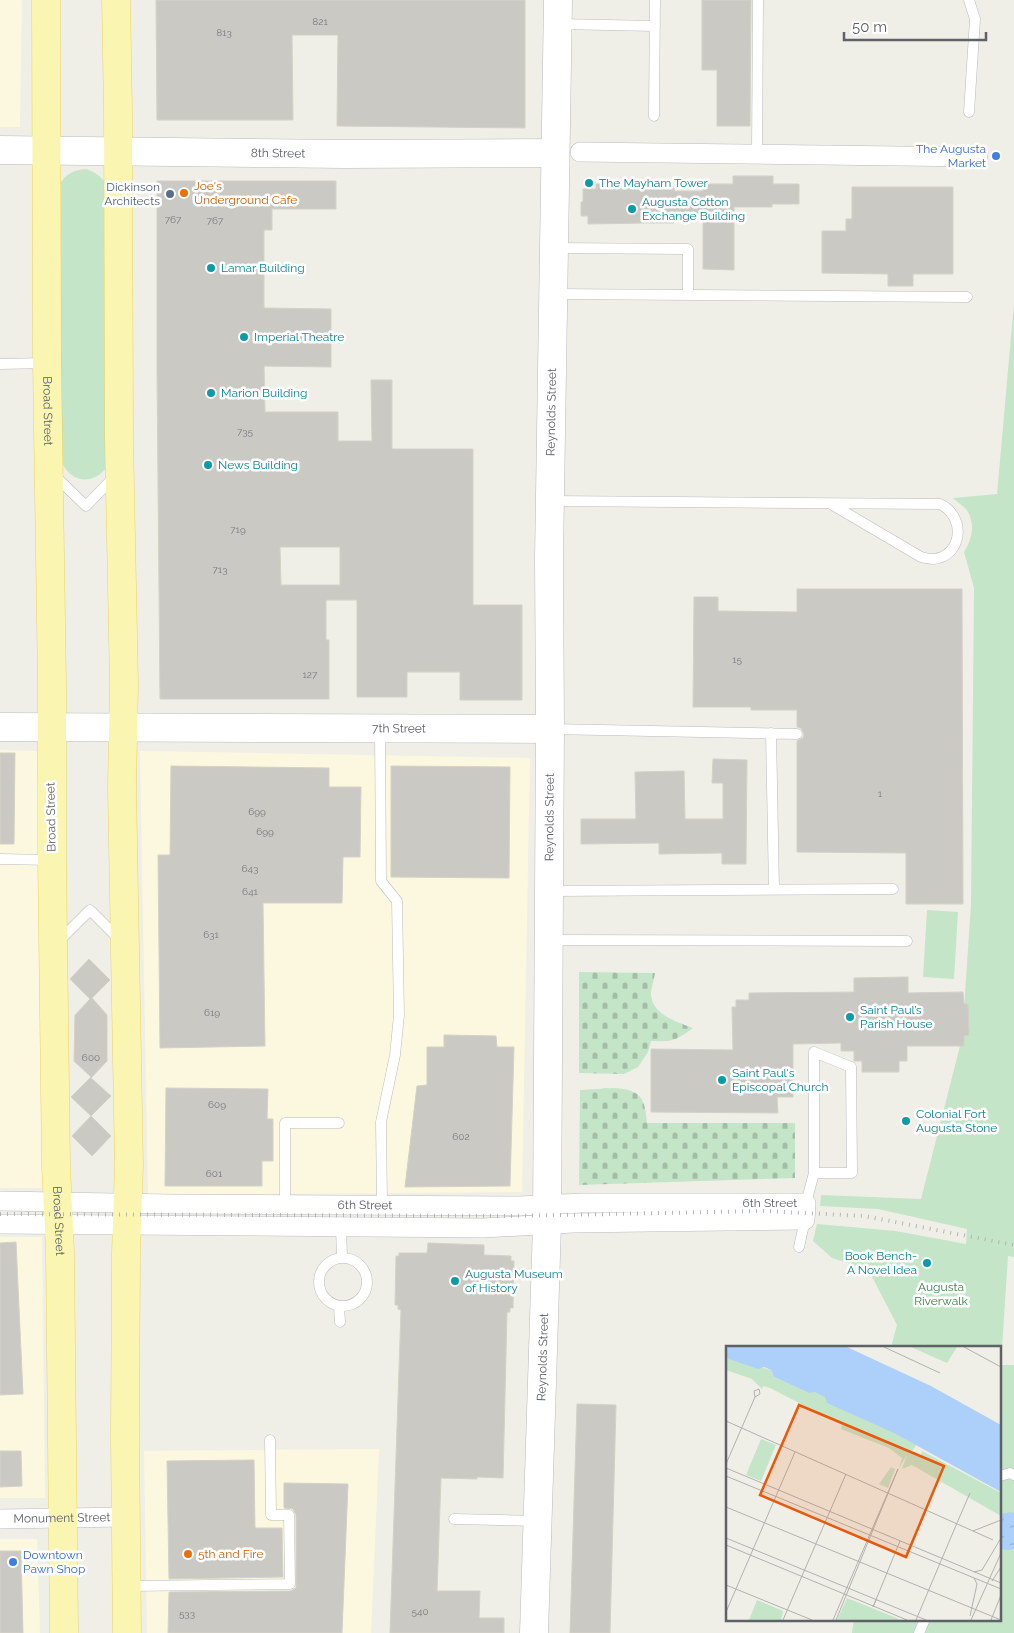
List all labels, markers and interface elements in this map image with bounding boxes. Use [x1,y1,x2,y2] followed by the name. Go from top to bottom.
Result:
[844,10,986,42] scale bar
[312,16,328,27] house number: 821
[852,18,887,36] text: 50 m
[216,27,232,38] house number: 813
[916,142,986,170] place label: The Augusta Market
[251,146,305,161] street label: 8th Street
[990,150,1002,162] marker: The Augusta Market
[599,176,708,190] place label: The Mayham Tower
[583,177,595,189] marker: The Mayham Tower
[194,179,297,207] place label: Joe's Underground Cafe
[104,180,160,208] place label: Dickinson Architects
[178,187,190,199] marker: Joe's Underground Cafe
[164,188,176,200] marker: Dickinson Architects
[642,195,745,223] place label: Augusta Cotton Exchange Building
[626,203,638,215] marker: Augusta Cotton Exchange Building
[165,214,182,225] house number: 767
[207,215,224,226] house number: 767
[221,261,305,275] place label: Lamar Building
[205,262,217,274] marker: Lamar Building
[254,330,344,344] place label: Imperial Theatre
[238,331,250,343] marker: Imperial Theatre
[544,368,559,456] street label: Reynolds Street
[40,376,55,446] street label: Broad Street
[221,386,308,400] place label: Marion Building
[205,387,217,399] marker: Marion Building
[237,426,254,437] house number: 735
[218,458,298,472] place label: News Building
[202,459,214,471] marker: News Building
[230,524,246,535] house number: 719
[213,564,227,575] house number: 713
[732,654,742,665] house number: 15
[303,669,318,680] house number: 127
[372,721,426,736] street label: 7th Street
[542,773,557,861] street label: Reynolds Street
[43,782,59,852] street label: Broad Street
[878,788,883,799] house number: 1
[248,806,266,817] house number: 699
[256,826,274,837] house number: 699
[242,863,258,874] house number: 643
[242,886,259,897] house number: 641
[203,929,220,940] house number: 631
[860,1003,932,1031] place label: Saint Paul’s Parish House
[204,1007,220,1018] house number: 619
[844,1011,856,1023] marker: Saint Paul’s Parish House
[82,1052,100,1063] house number: 600
[732,1066,829,1094] place label: Saint Paul's Episcopal Church
[716,1074,728,1086] marker: Saint Paul's Episcopal Church
[208,1099,226,1110] house number: 609
[916,1107,997,1135] place label: Colonial Fort Augusta Stone
[900,1115,912,1127] marker: Colonial Fort Augusta Stone
[452,1131,470,1142] house number: 602
[206,1168,223,1179] house number: 601
[50,1186,67,1256] street label: Broad Street
[743,1196,797,1210] street label: 6th Street
[338,1198,392,1212] street label: 6th Street
[845,1249,917,1277] place label: Book Bench- A Novel Idea
[921,1257,933,1269] marker: Book Bench- A Novel Idea
[465,1267,563,1295] place label: Augusta Museum of History
[449,1275,461,1287] marker: Augusta Museum of History
[914,1280,968,1308] park label: Augusta Riverwalk
[534,1313,551,1401] street label: Reynolds Street
[726,1346,1002,1620] inset map
[13,1510,111,1526] street label: Monument Street
[198,1547,263,1561] place label: 5th and Fire
[23,1548,85,1576] place label: Downtown Pawn Shop
[182,1548,194,1560] marker: 5th and Fire
[7,1556,19,1568] marker: Downtown Pawn Shop
[411,1606,429,1617] house number: 540
[179,1608,195,1619] house number: 533

